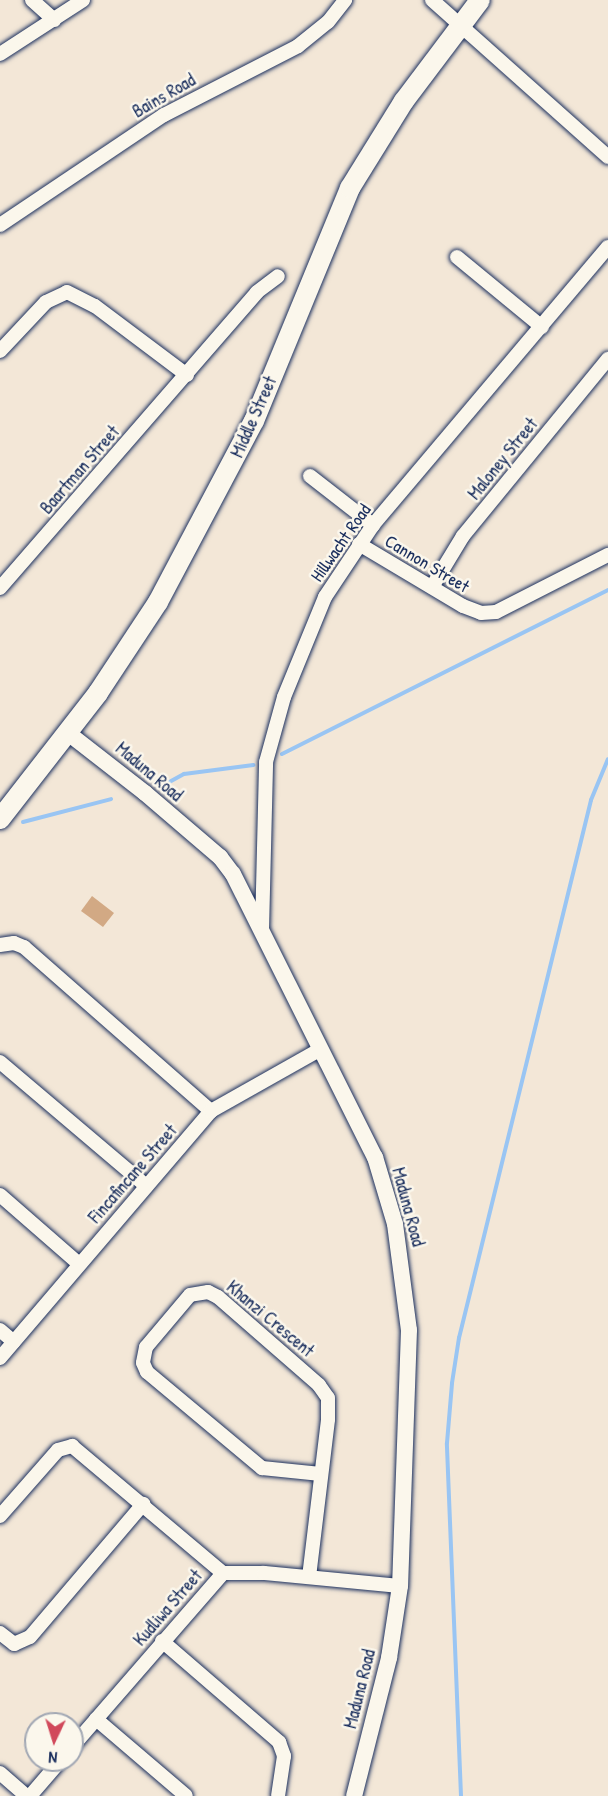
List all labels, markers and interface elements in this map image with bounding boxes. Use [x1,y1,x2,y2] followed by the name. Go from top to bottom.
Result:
[129,69,199,123] street label: Bains Road
[226,373,282,461] street label: Middle Street
[464,414,542,504] street label: Maloney Street
[36,421,124,519] street label: Baartman Street
[306,500,376,586] street label: Hillwacht Road
[381,530,473,598] street label: Cannon Street
[111,738,187,806] street label: Maduna Road
[84,1120,182,1228] street label: Fincafincane Street
[387,1165,429,1249] street label: Maduna Road
[222,1276,318,1362] street label: Khanzi Crescent
[129,1565,207,1651] street label: Kudliwa Street
[340,1647,380,1731] street label: Maduna Road
[24,1712,84,1772] north arrow
[48,1747,58,1769] text: N

